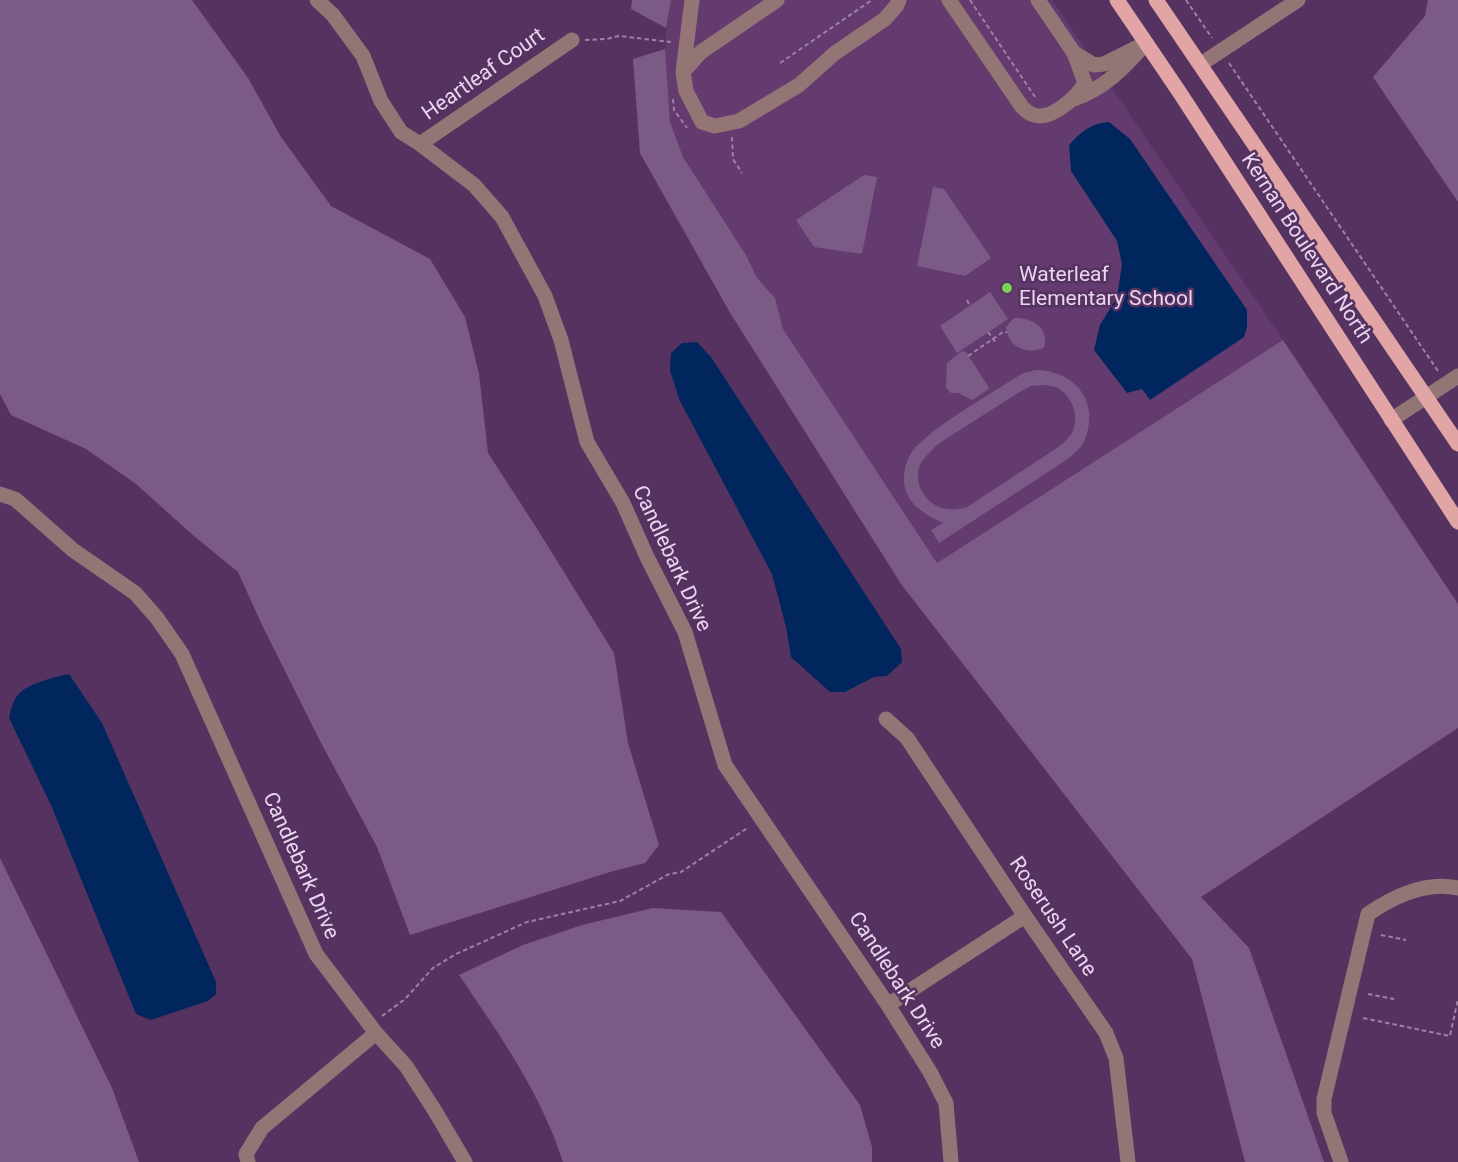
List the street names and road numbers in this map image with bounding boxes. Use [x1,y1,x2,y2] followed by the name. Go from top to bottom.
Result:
[418,23,550,127] street label: Heartleaf Court
[1235,149,1377,349] street label: Kernan Boulevard North
[626,482,716,636] street label: Candlebark Drive
[256,789,344,943] street label: Candlebark Drive
[1003,852,1101,982] street label: Roserush Lane
[842,908,950,1054] street label: Candlebark Drive

